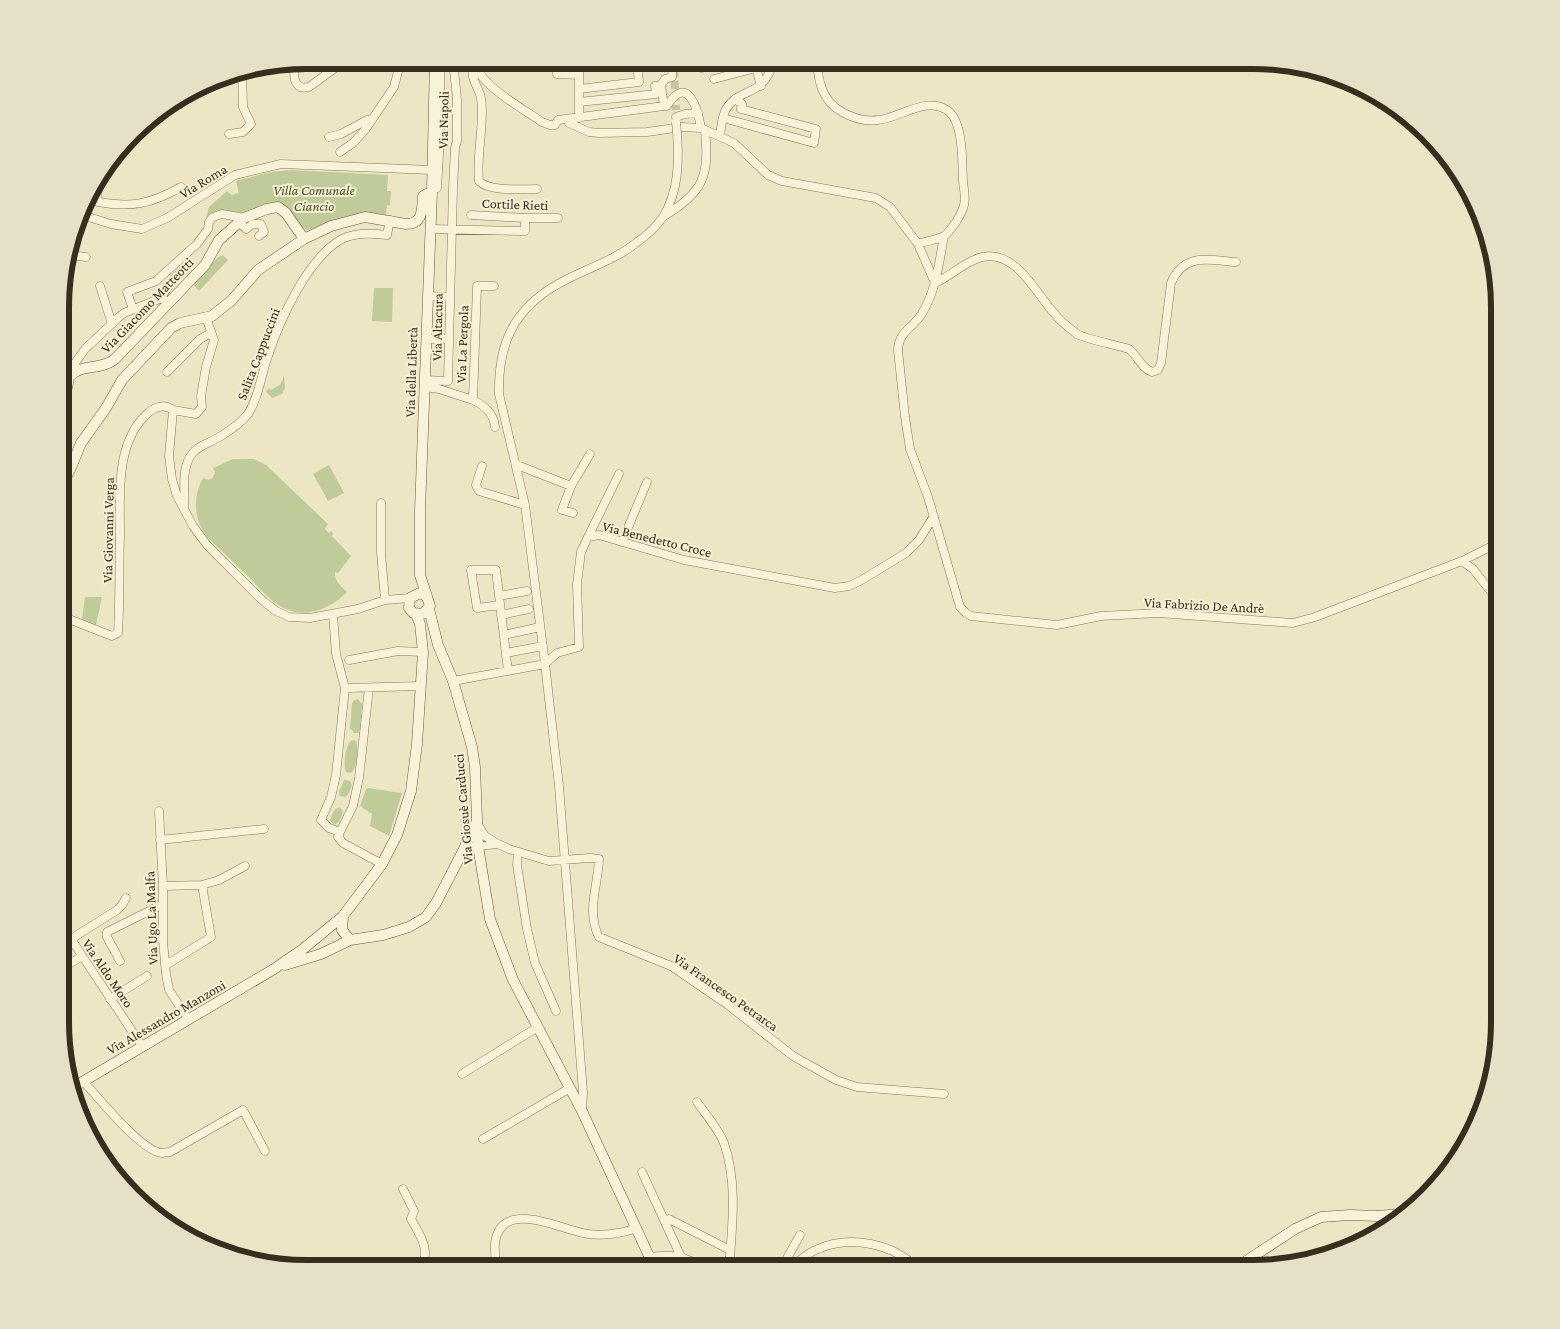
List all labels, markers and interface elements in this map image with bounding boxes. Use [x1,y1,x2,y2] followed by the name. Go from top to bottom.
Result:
[434,91,452,149] street label: Via Napoli
[176,160,230,201] street label: Via Roma
[273,182,355,214] park label: Villa Comunale Ciancio
[481,195,549,213] street label: Cortile Rieti
[97,254,197,356] street label: Via Giacomo Matteotti
[428,293,446,361] street label: Via Altacura
[453,304,471,383] street label: Via La Pergola
[233,305,283,402] street label: Salita Cappuccini
[401,326,421,418] street label: Via della Libertà
[99,477,117,583] street label: Via Giovanni Verga
[601,518,713,560] street label: Via Benedetto Croce
[1143,594,1265,616] street label: Via Fabrizio De Andrè
[450,753,476,865] street label: Via Giosuè Carducci
[141,870,161,965] street label: Via Ugo La Malfa
[79,936,137,1010] street label: Via Aldo Moro
[670,950,782,1035] street label: Via Francesco Petrarca
[104,976,229,1058] street label: Via Alessandro Manzoni

